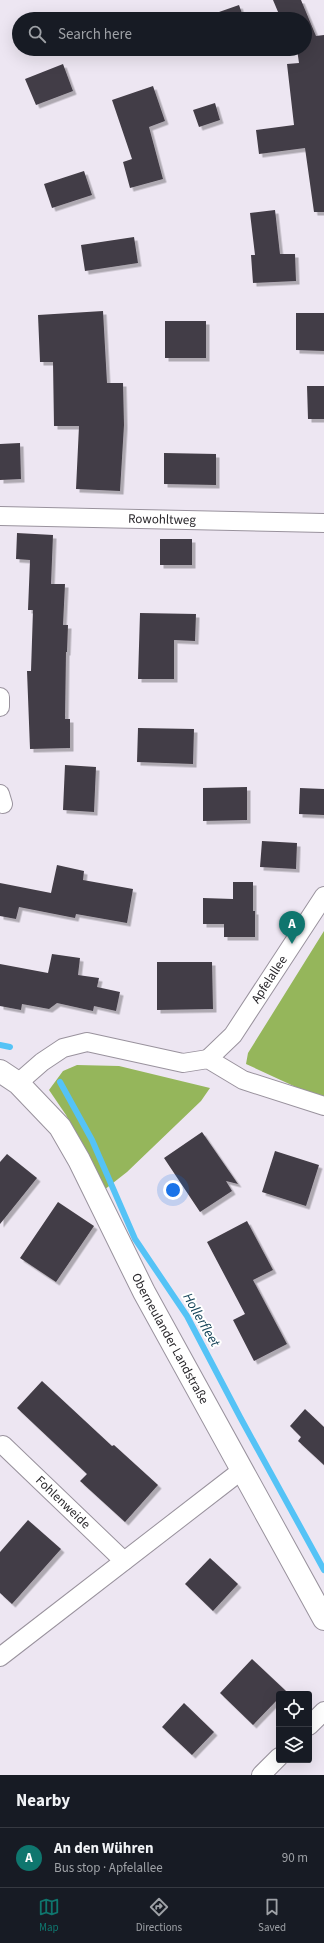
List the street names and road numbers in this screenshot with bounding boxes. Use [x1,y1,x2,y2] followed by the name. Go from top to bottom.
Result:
[128,510,196,529] street label: Rowohltweg
[247,952,292,1007] street label: Apfelallee
[127,1270,213,1407] street label: Oberneulander Landstraße
[31,1472,94,1533] street label: Fohlenweide

